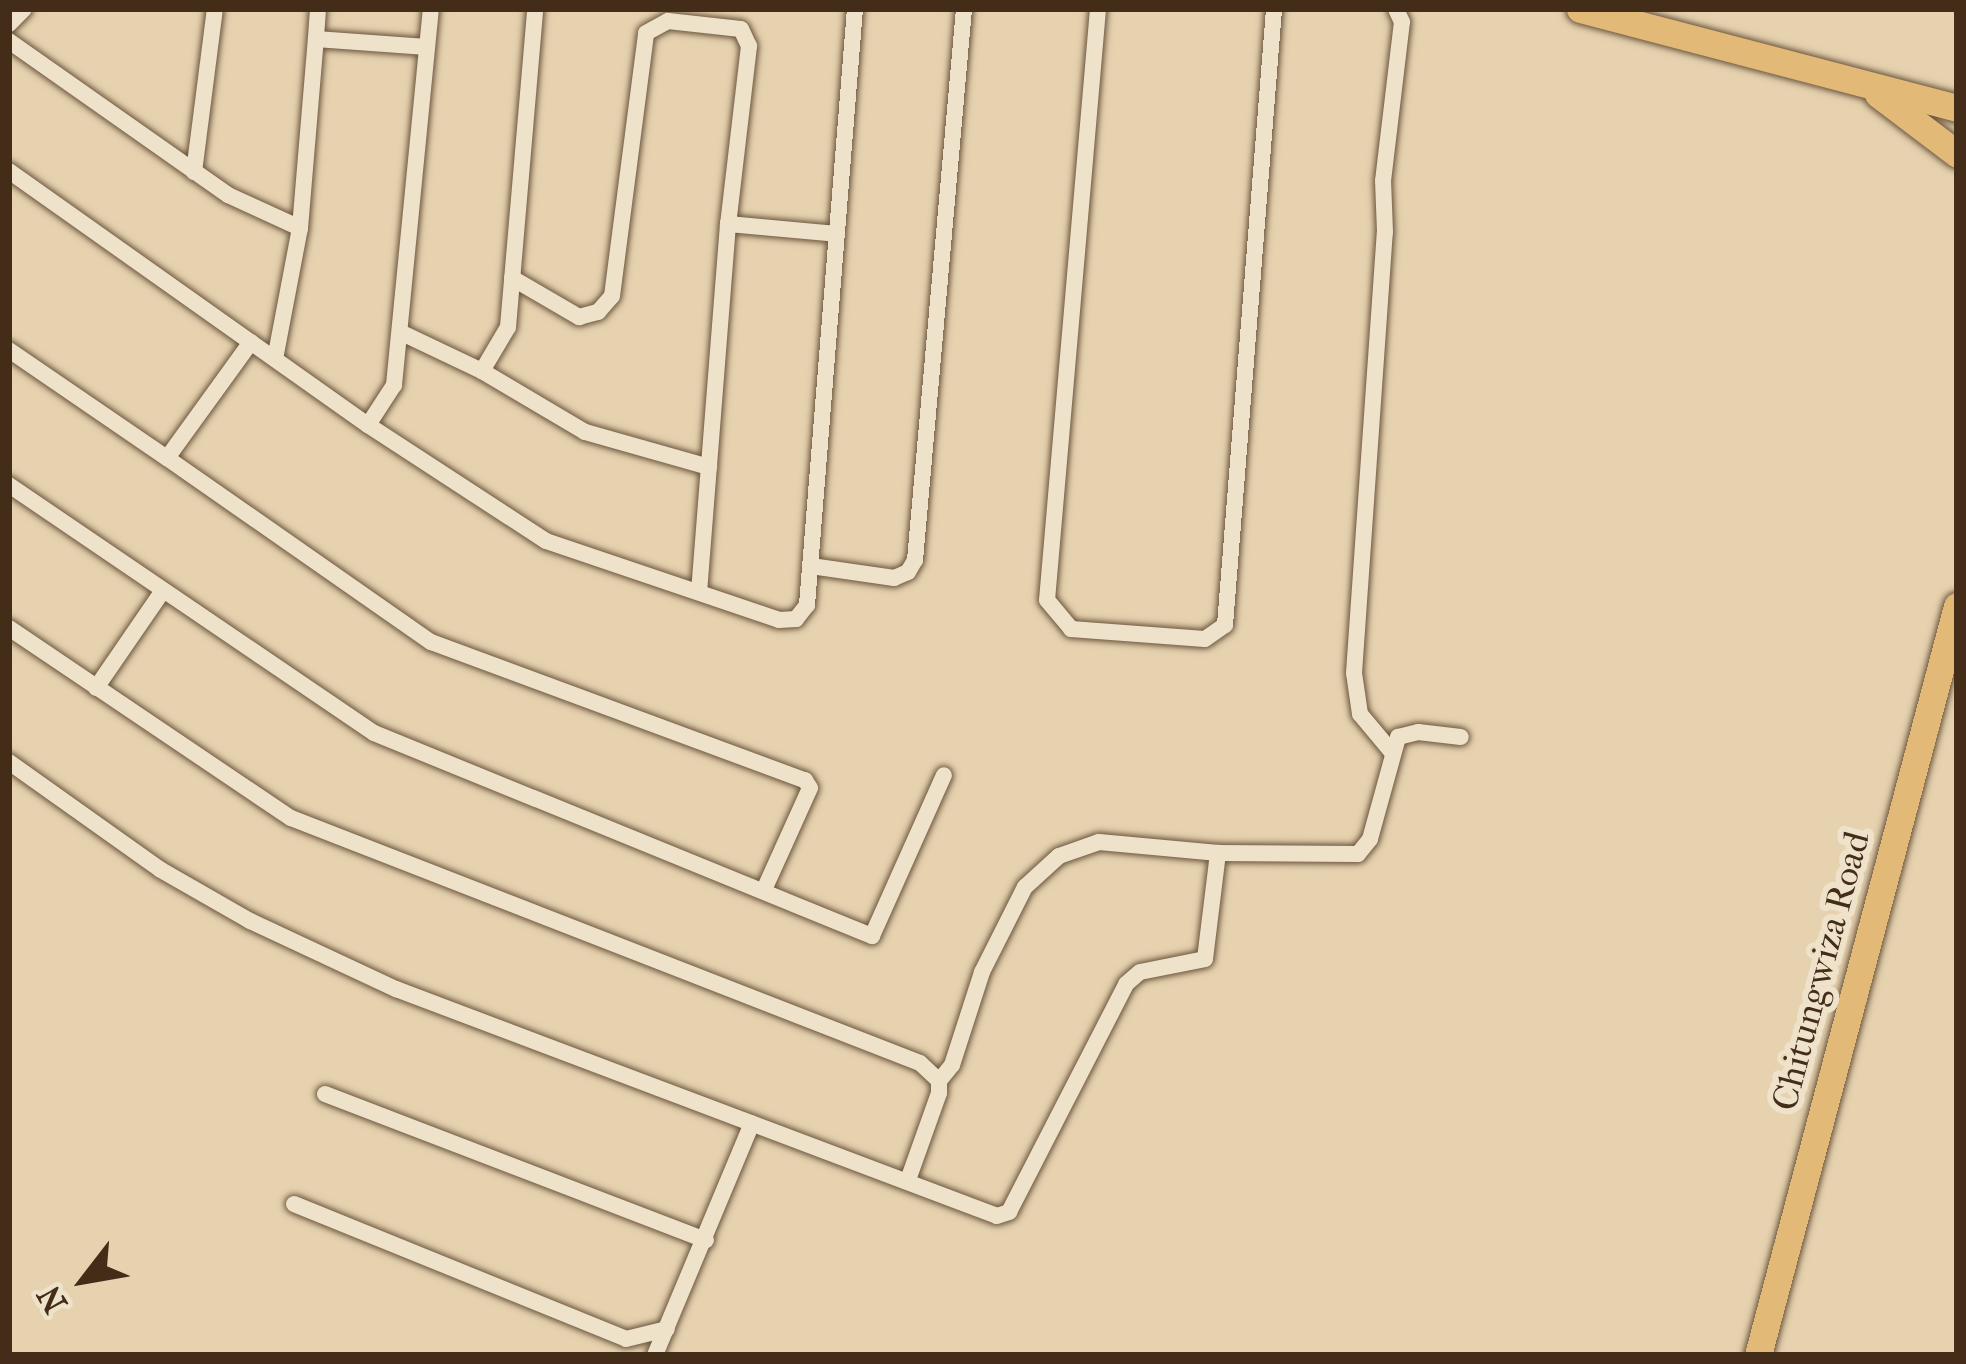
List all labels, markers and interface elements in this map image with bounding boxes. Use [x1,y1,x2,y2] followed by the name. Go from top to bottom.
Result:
[1763,827,1879,1115] street label: Chitungwiza Road
[24,1220,144,1340] north arrow
[30,1278,76,1320] text: N

